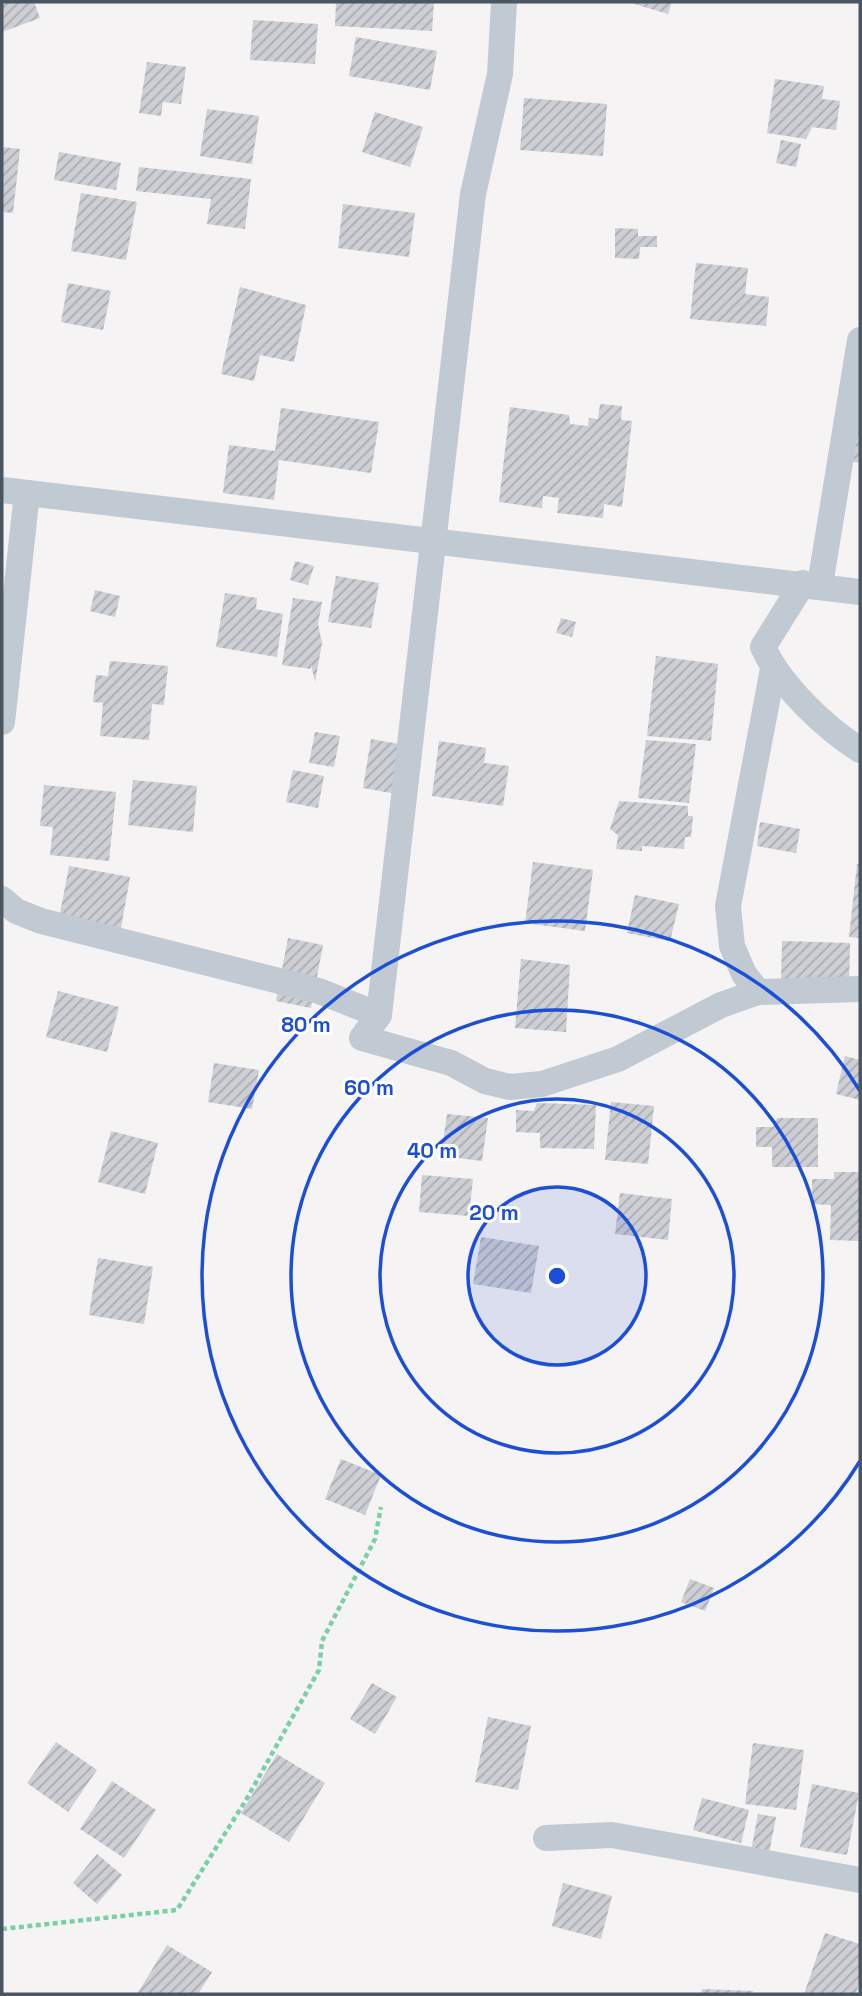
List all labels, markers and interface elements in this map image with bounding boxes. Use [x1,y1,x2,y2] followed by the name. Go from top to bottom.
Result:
[281,1011,331,1038] text: 80 m
[344,1074,394,1101] text: 60 m
[407,1137,457,1164] text: 40 m
[469,1199,519,1226] text: 20 m
[545,1264,569,1288] centre of rings

